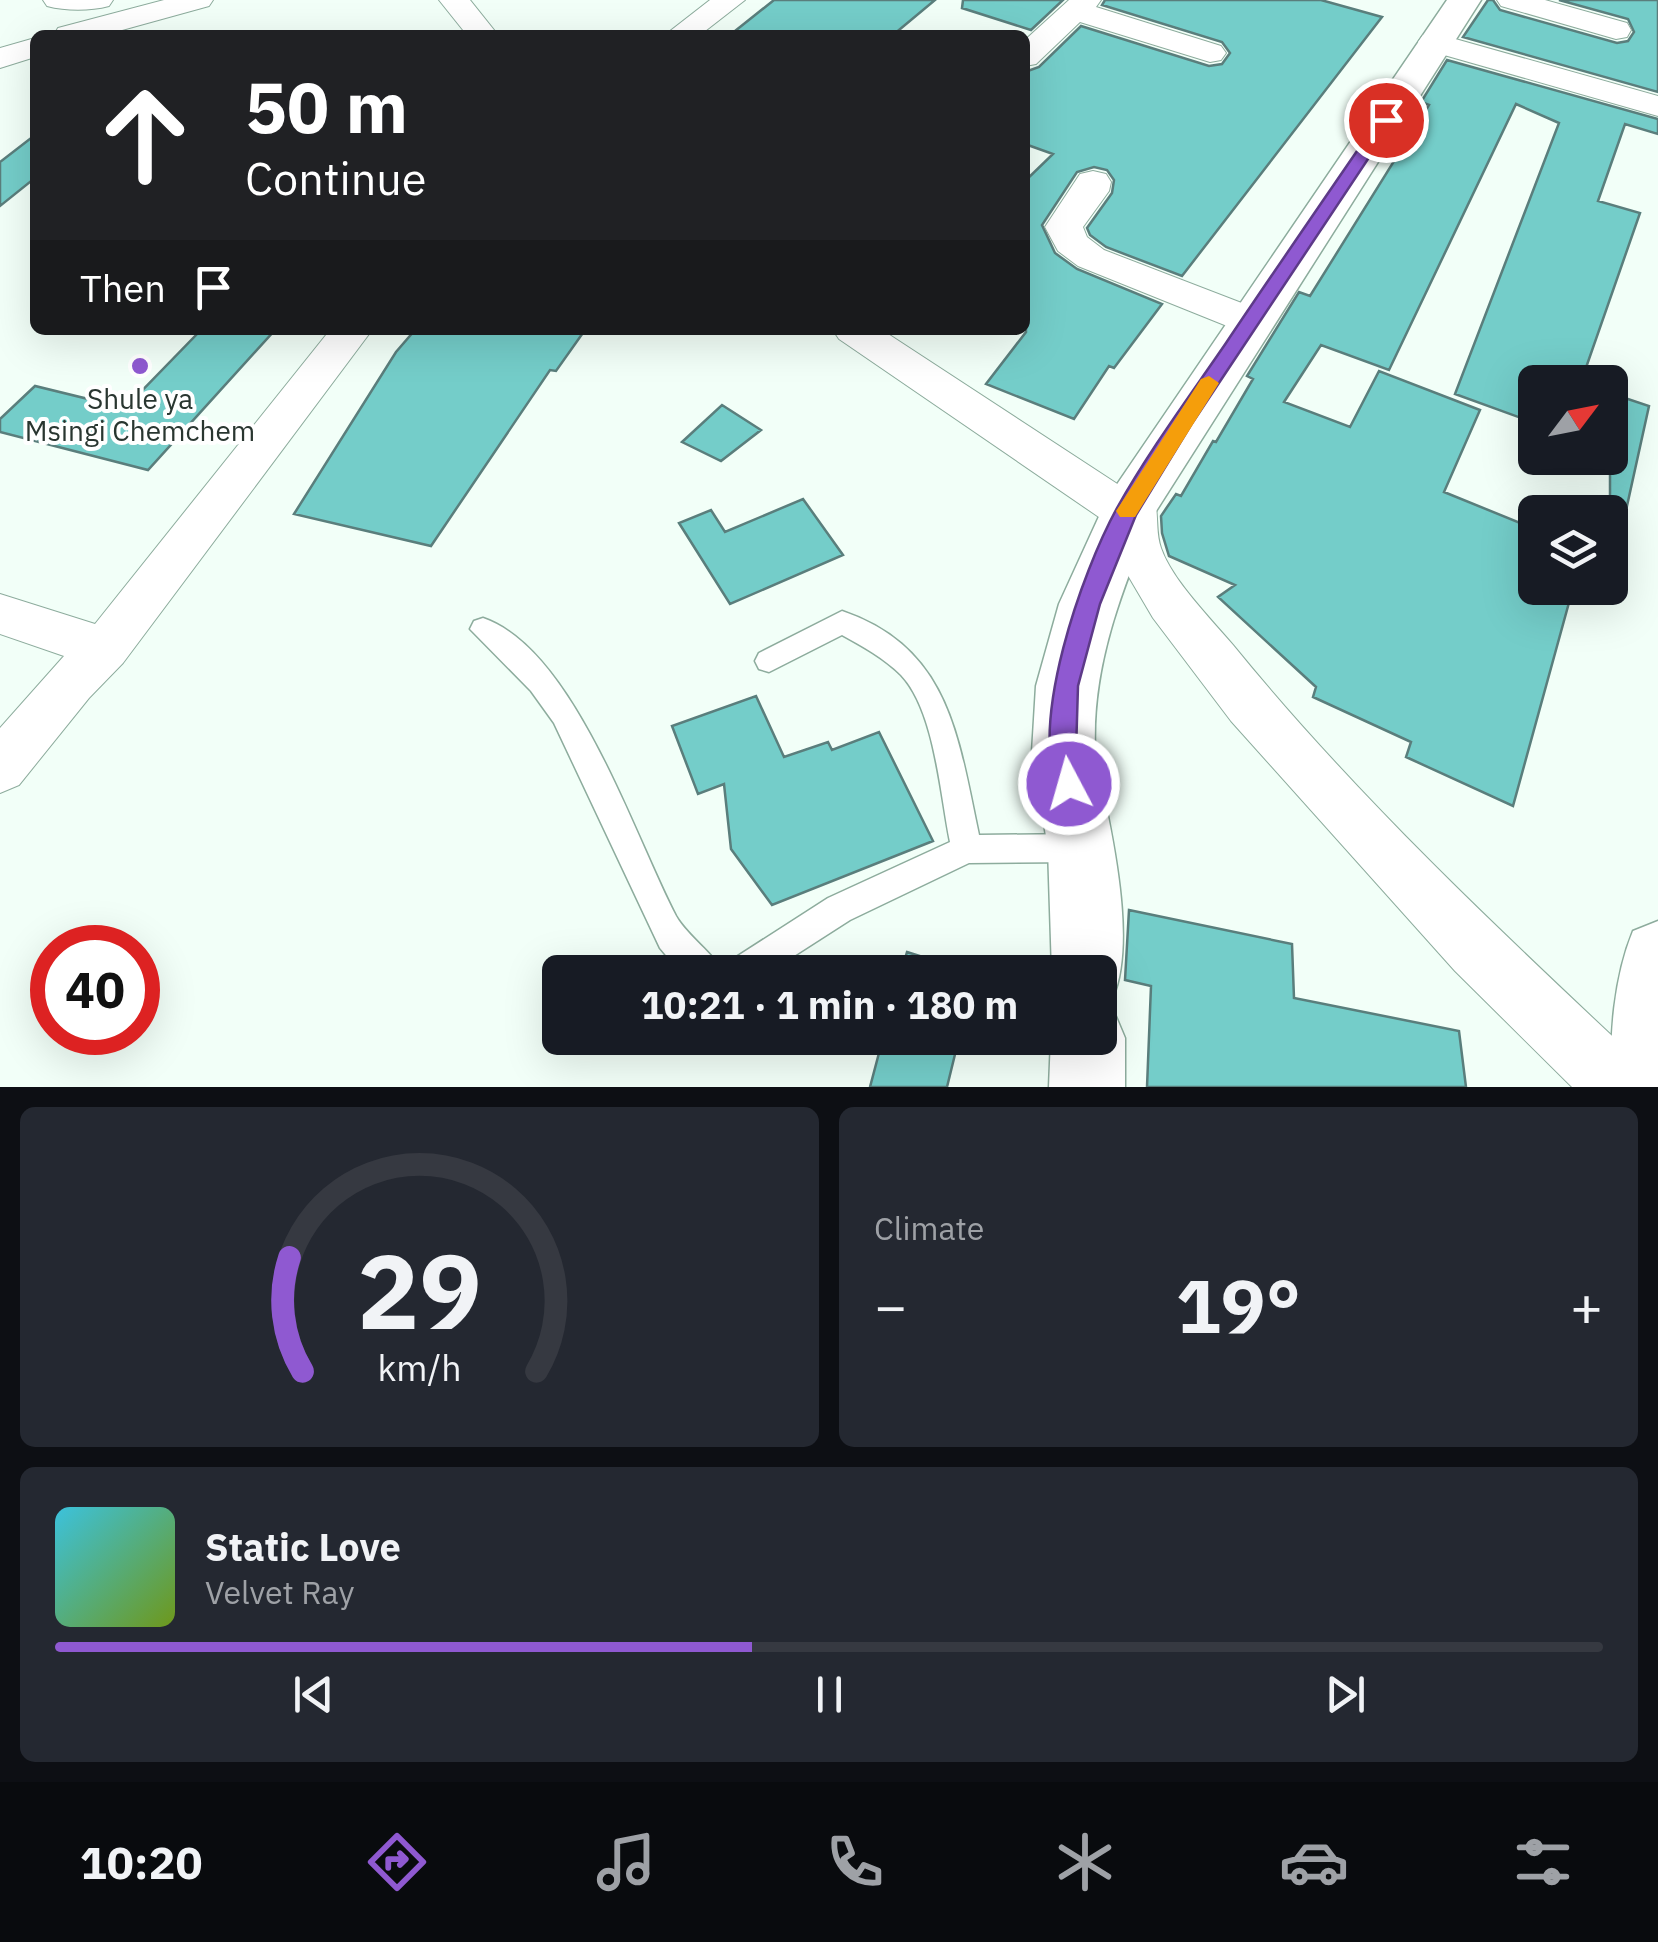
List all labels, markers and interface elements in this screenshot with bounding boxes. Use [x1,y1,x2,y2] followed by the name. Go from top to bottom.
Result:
[245,61,408,152] text: 50 m
[80,70,210,200] icon: ahead
[1344,78,1429,163] pin
[1359,93,1414,148] icon: arrive
[245,149,427,207] text: Continue
[186,260,241,315] icon: arrive
[80,263,166,312] text: Then
[129,355,151,377] marker: Shule ya Msingi Chemchem
[1518,365,1628,475] north arrow
[1518,365,1628,605] map controls
[25,380,255,449] place label: Shule ya Msingi Chemchem
[1518,495,1628,605] button: layers
[1017,732,1121,836] position arrow
[30,925,160,1055] speed limit sign: 40
[641,980,1018,1029] text: 10:21 · 1 min · 180 m
[874,1207,984,1249] text: Climate
[357,1222,482,1358] text: 29
[1176,1256,1301,1354] text: 19°
[874,1270,907,1341] text: −
[1570,1270,1603,1341] text: +
[377,1344,462,1391] text: km/h
[205,1522,401,1571] text: Static Love
[205,1571,354,1613] text: Velvet Ray
[286,1667,341,1722] icon: previous
[802,1667,857,1722] icon: pause
[1318,1667,1373,1722] icon: next
[362,1827,432,1897] icon: directions
[591,1827,661,1897] icon: music
[820,1827,890,1897] icon: phone
[1050,1827,1120,1897] icon: climate
[1279,1827,1349,1897] icon: car
[1508,1827,1578,1897] icon: filters
[80,1833,203,1891] text: 10:20

